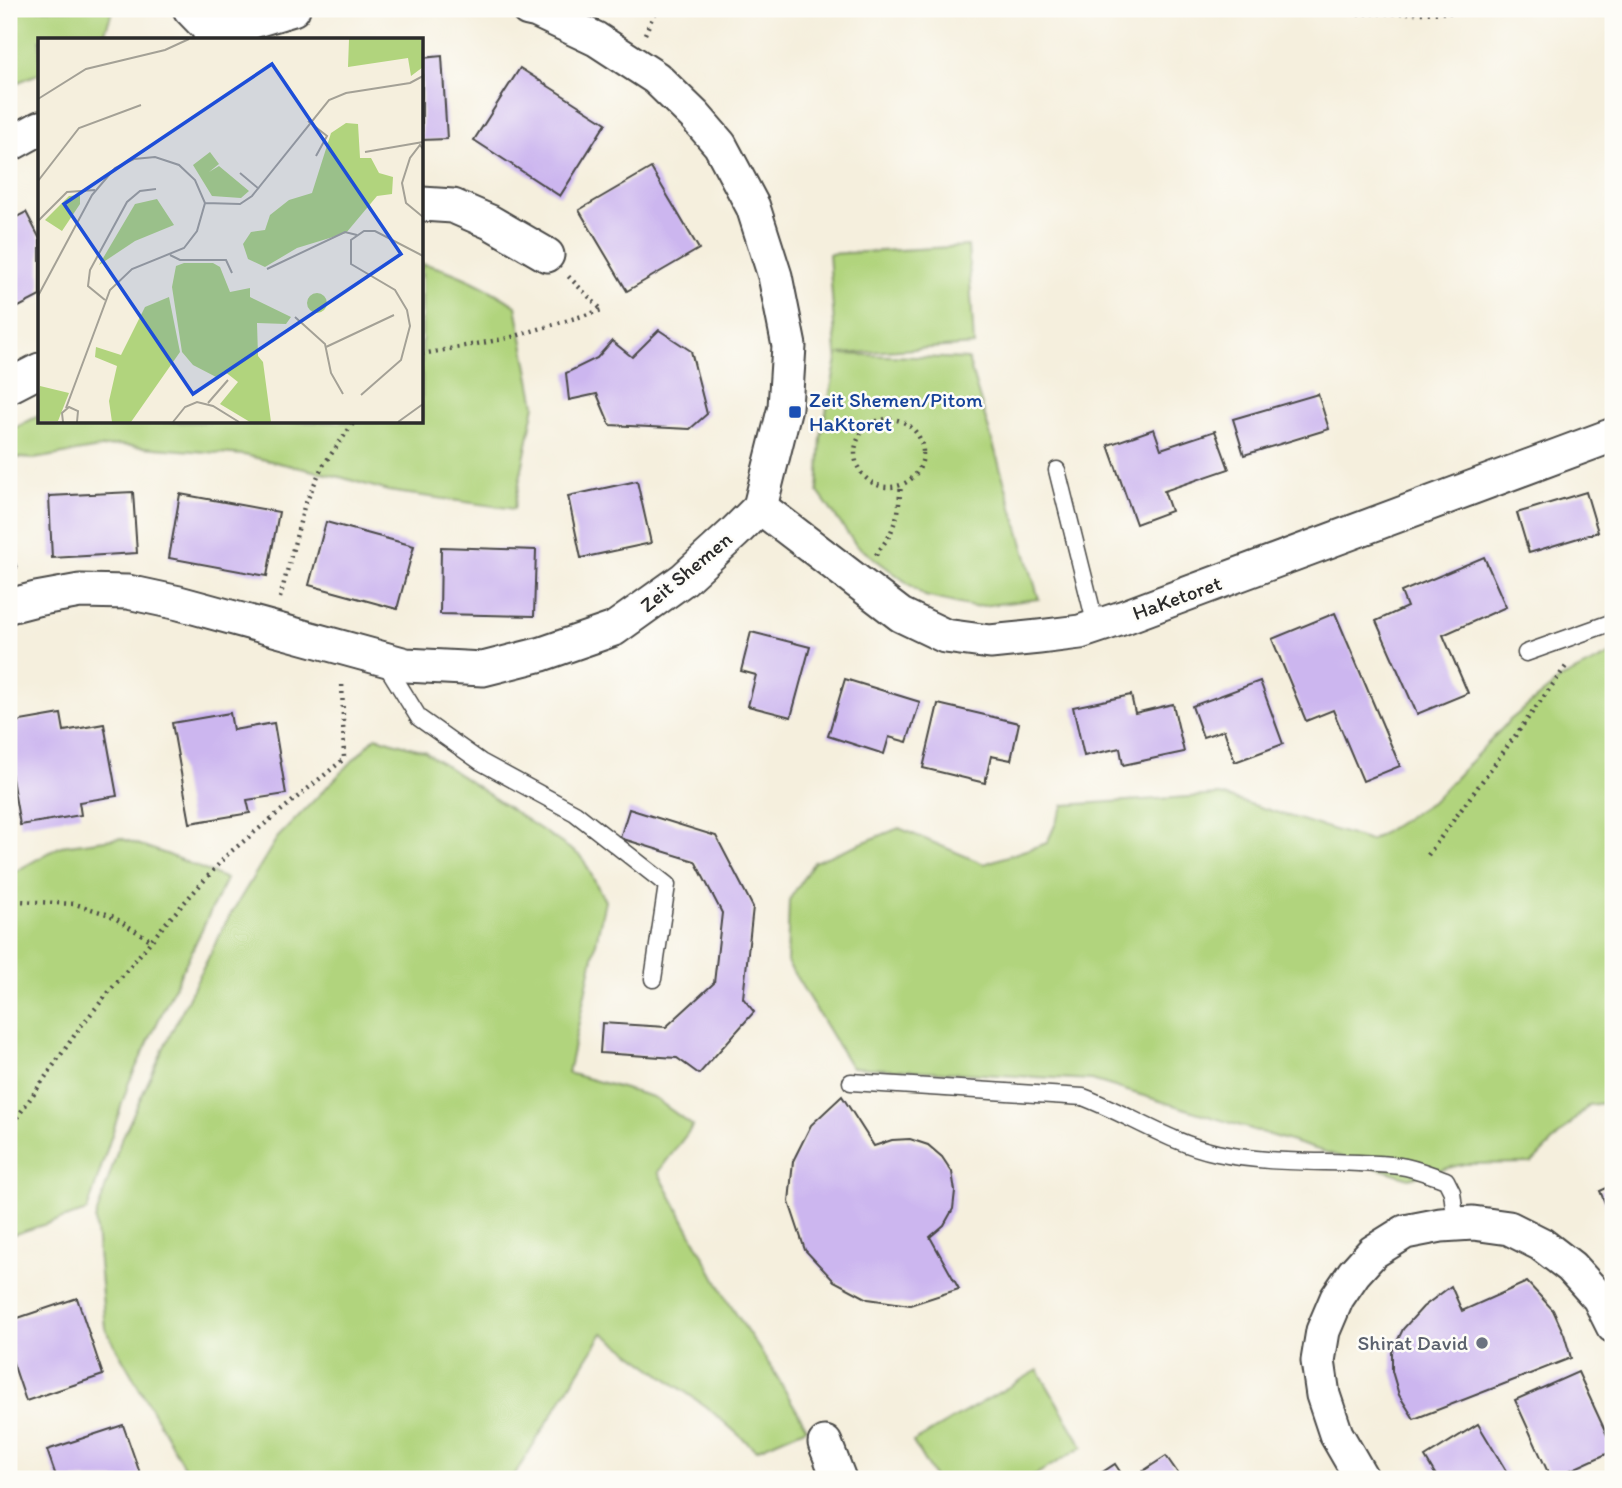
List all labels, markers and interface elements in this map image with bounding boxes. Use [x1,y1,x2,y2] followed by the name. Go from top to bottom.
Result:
[38,38,424,424] inset map
[809,387,983,436] place label: Zeit Shemen/Pitom HaKtoret
[787,404,803,420] marker: Zeit Shemen/Pitom HaKtoret
[635,526,737,617] street label: Zeit Shemen
[1129,570,1225,625] street label: HaKetoret
[1358,1330,1468,1355] place label: Shirat David
[1474,1335,1490,1351] marker: Shirat David

